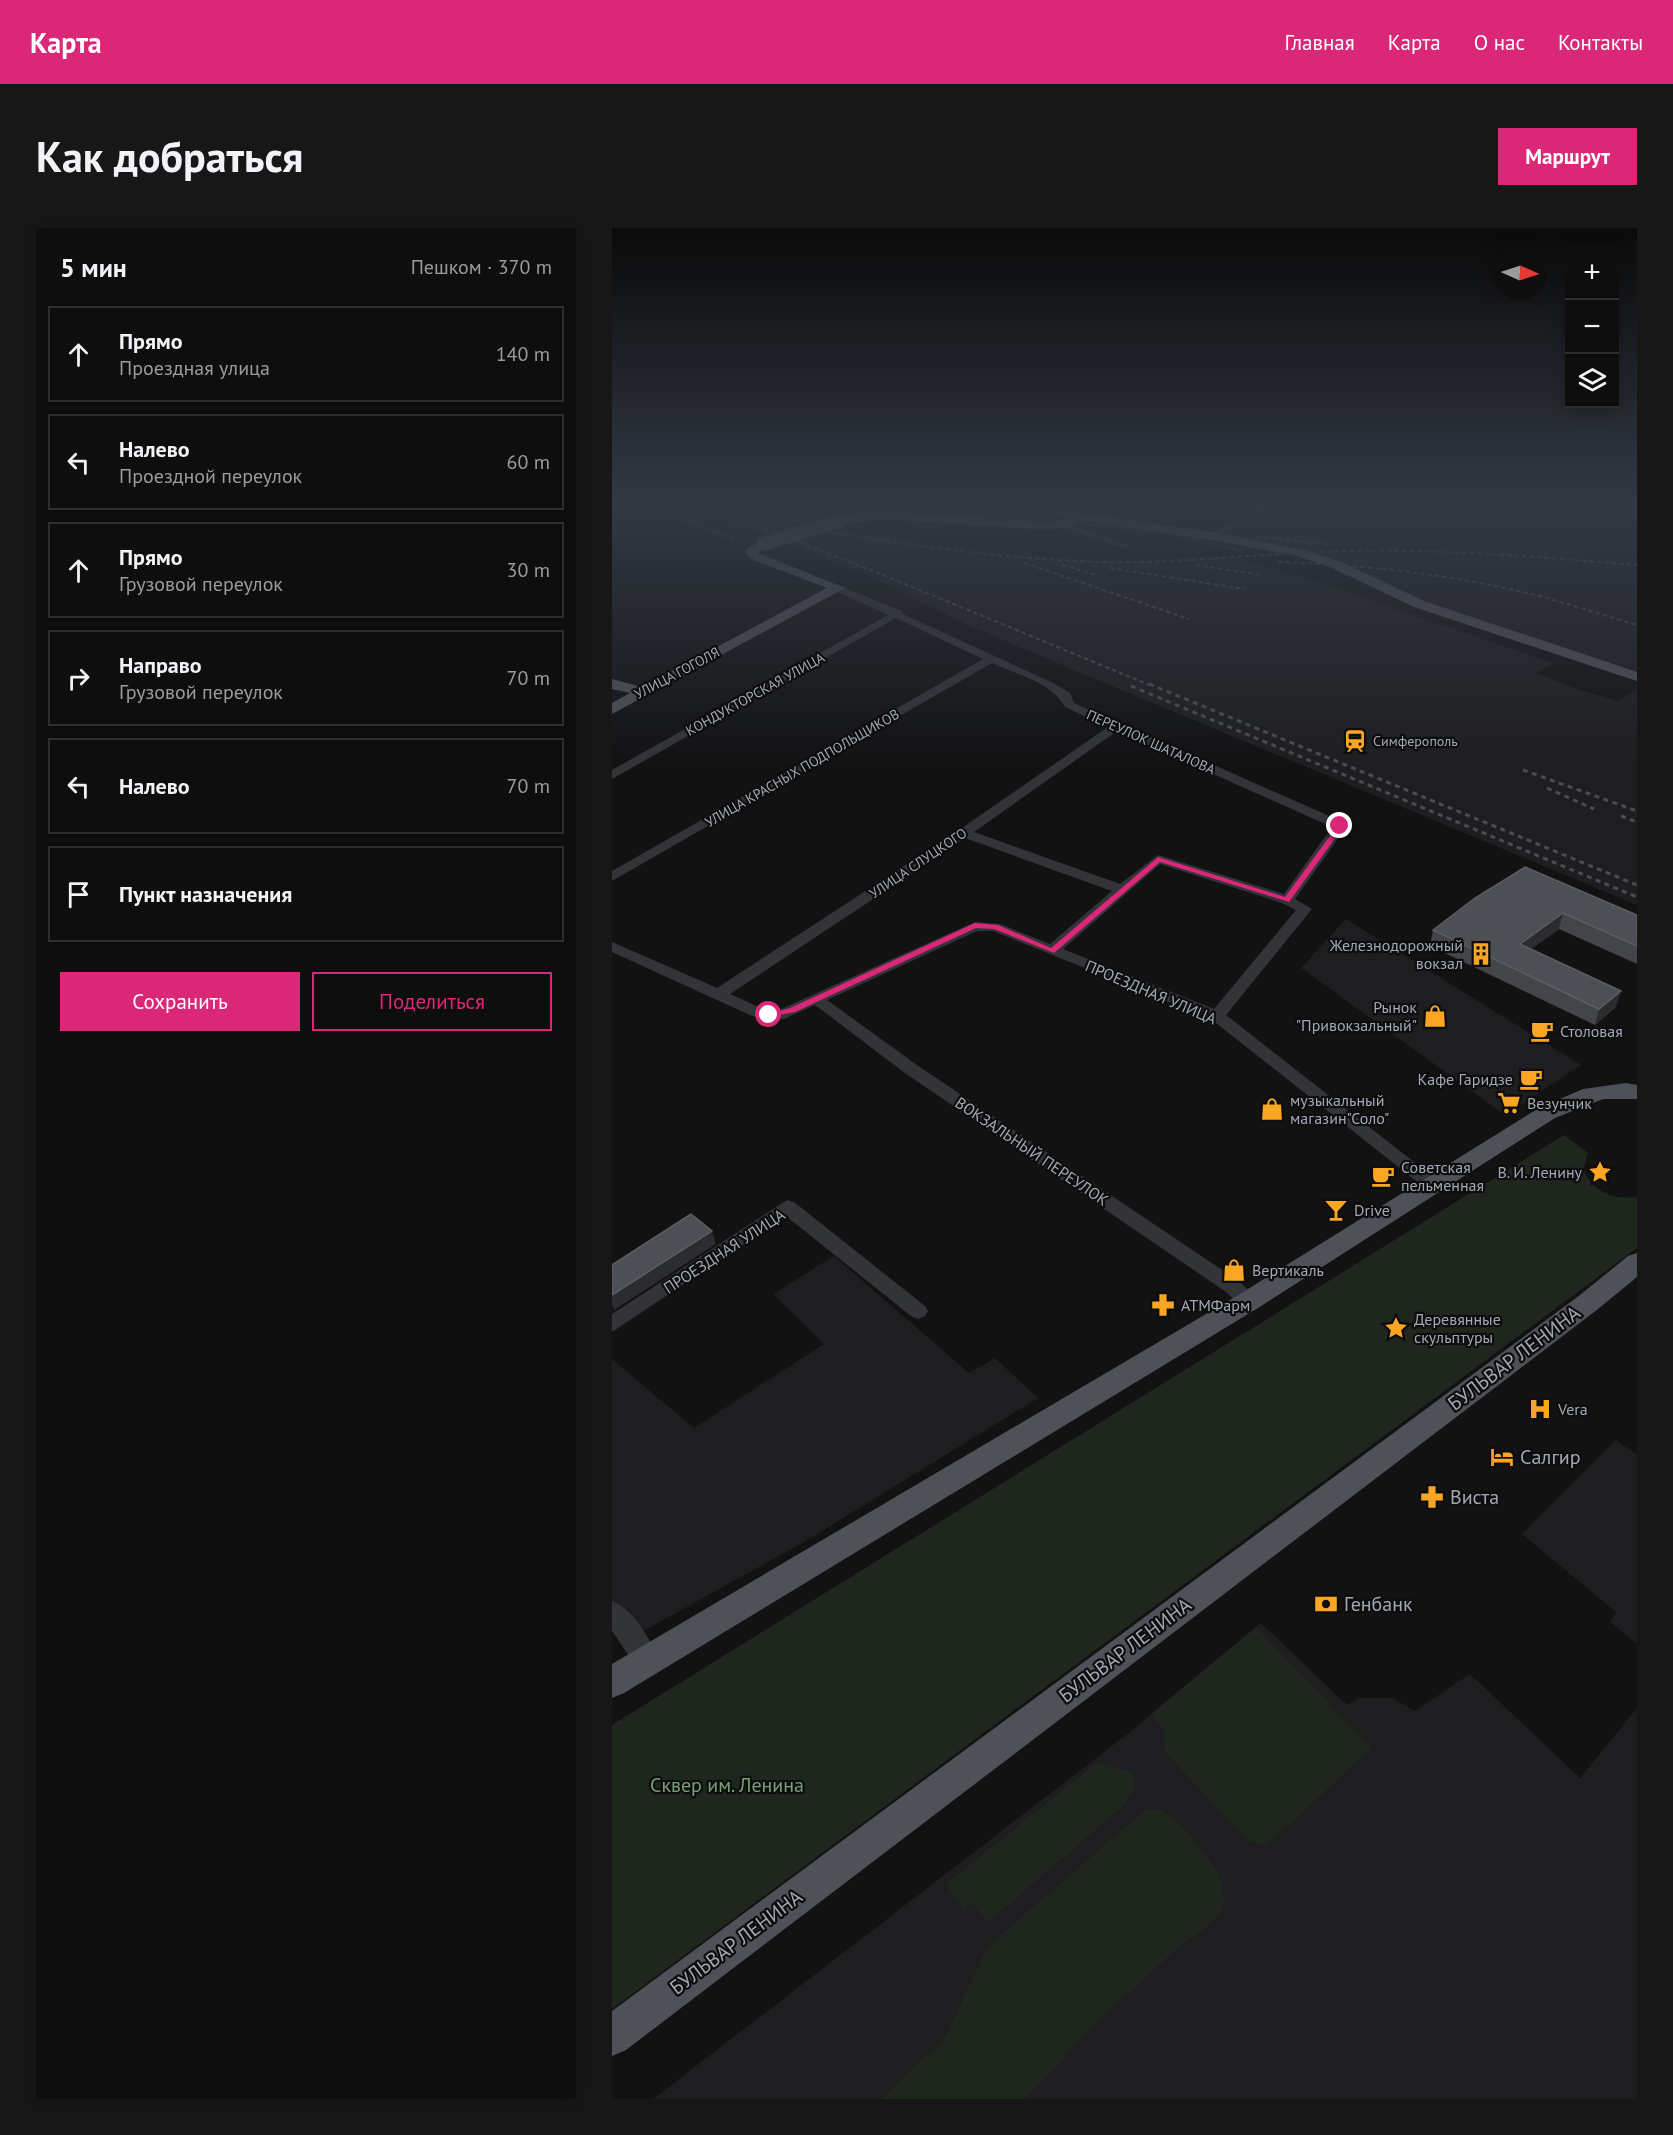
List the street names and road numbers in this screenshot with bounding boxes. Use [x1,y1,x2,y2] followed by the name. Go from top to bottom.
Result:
[631,643,723,703] street label: УЛИЦА ГОГОЛЯ
[682,648,828,740] street label: КОНДУКТОРСКАЯ УЛИЦА
[702,705,902,831] street label: УЛИЦА КРАСНЫХ ПОДПОЛЬЩИКОВ
[1084,705,1219,779] street label: ПЕРЕУЛОК ШАТАЛОВА
[866,824,970,902] street label: УЛИЦА СЛУЦКОГО
[1082,955,1220,1029] street label: ПРОЕЗДНАЯ УЛИЦА
[951,1092,1113,1210] street label: ВОКЗАЛЬНЫЙ ПЕРЕУЛОК
[660,1204,789,1298] street label: ПРОЕЗДНАЯ УЛИЦА
[1443,1299,1586,1416] street label: БУЛЬВАР ЛЕНИНА
[1054,1591,1197,1708] street label: БУЛЬВАР ЛЕНИНА
[665,1883,808,2000] street label: БУЛЬВАР ЛЕНИНА

